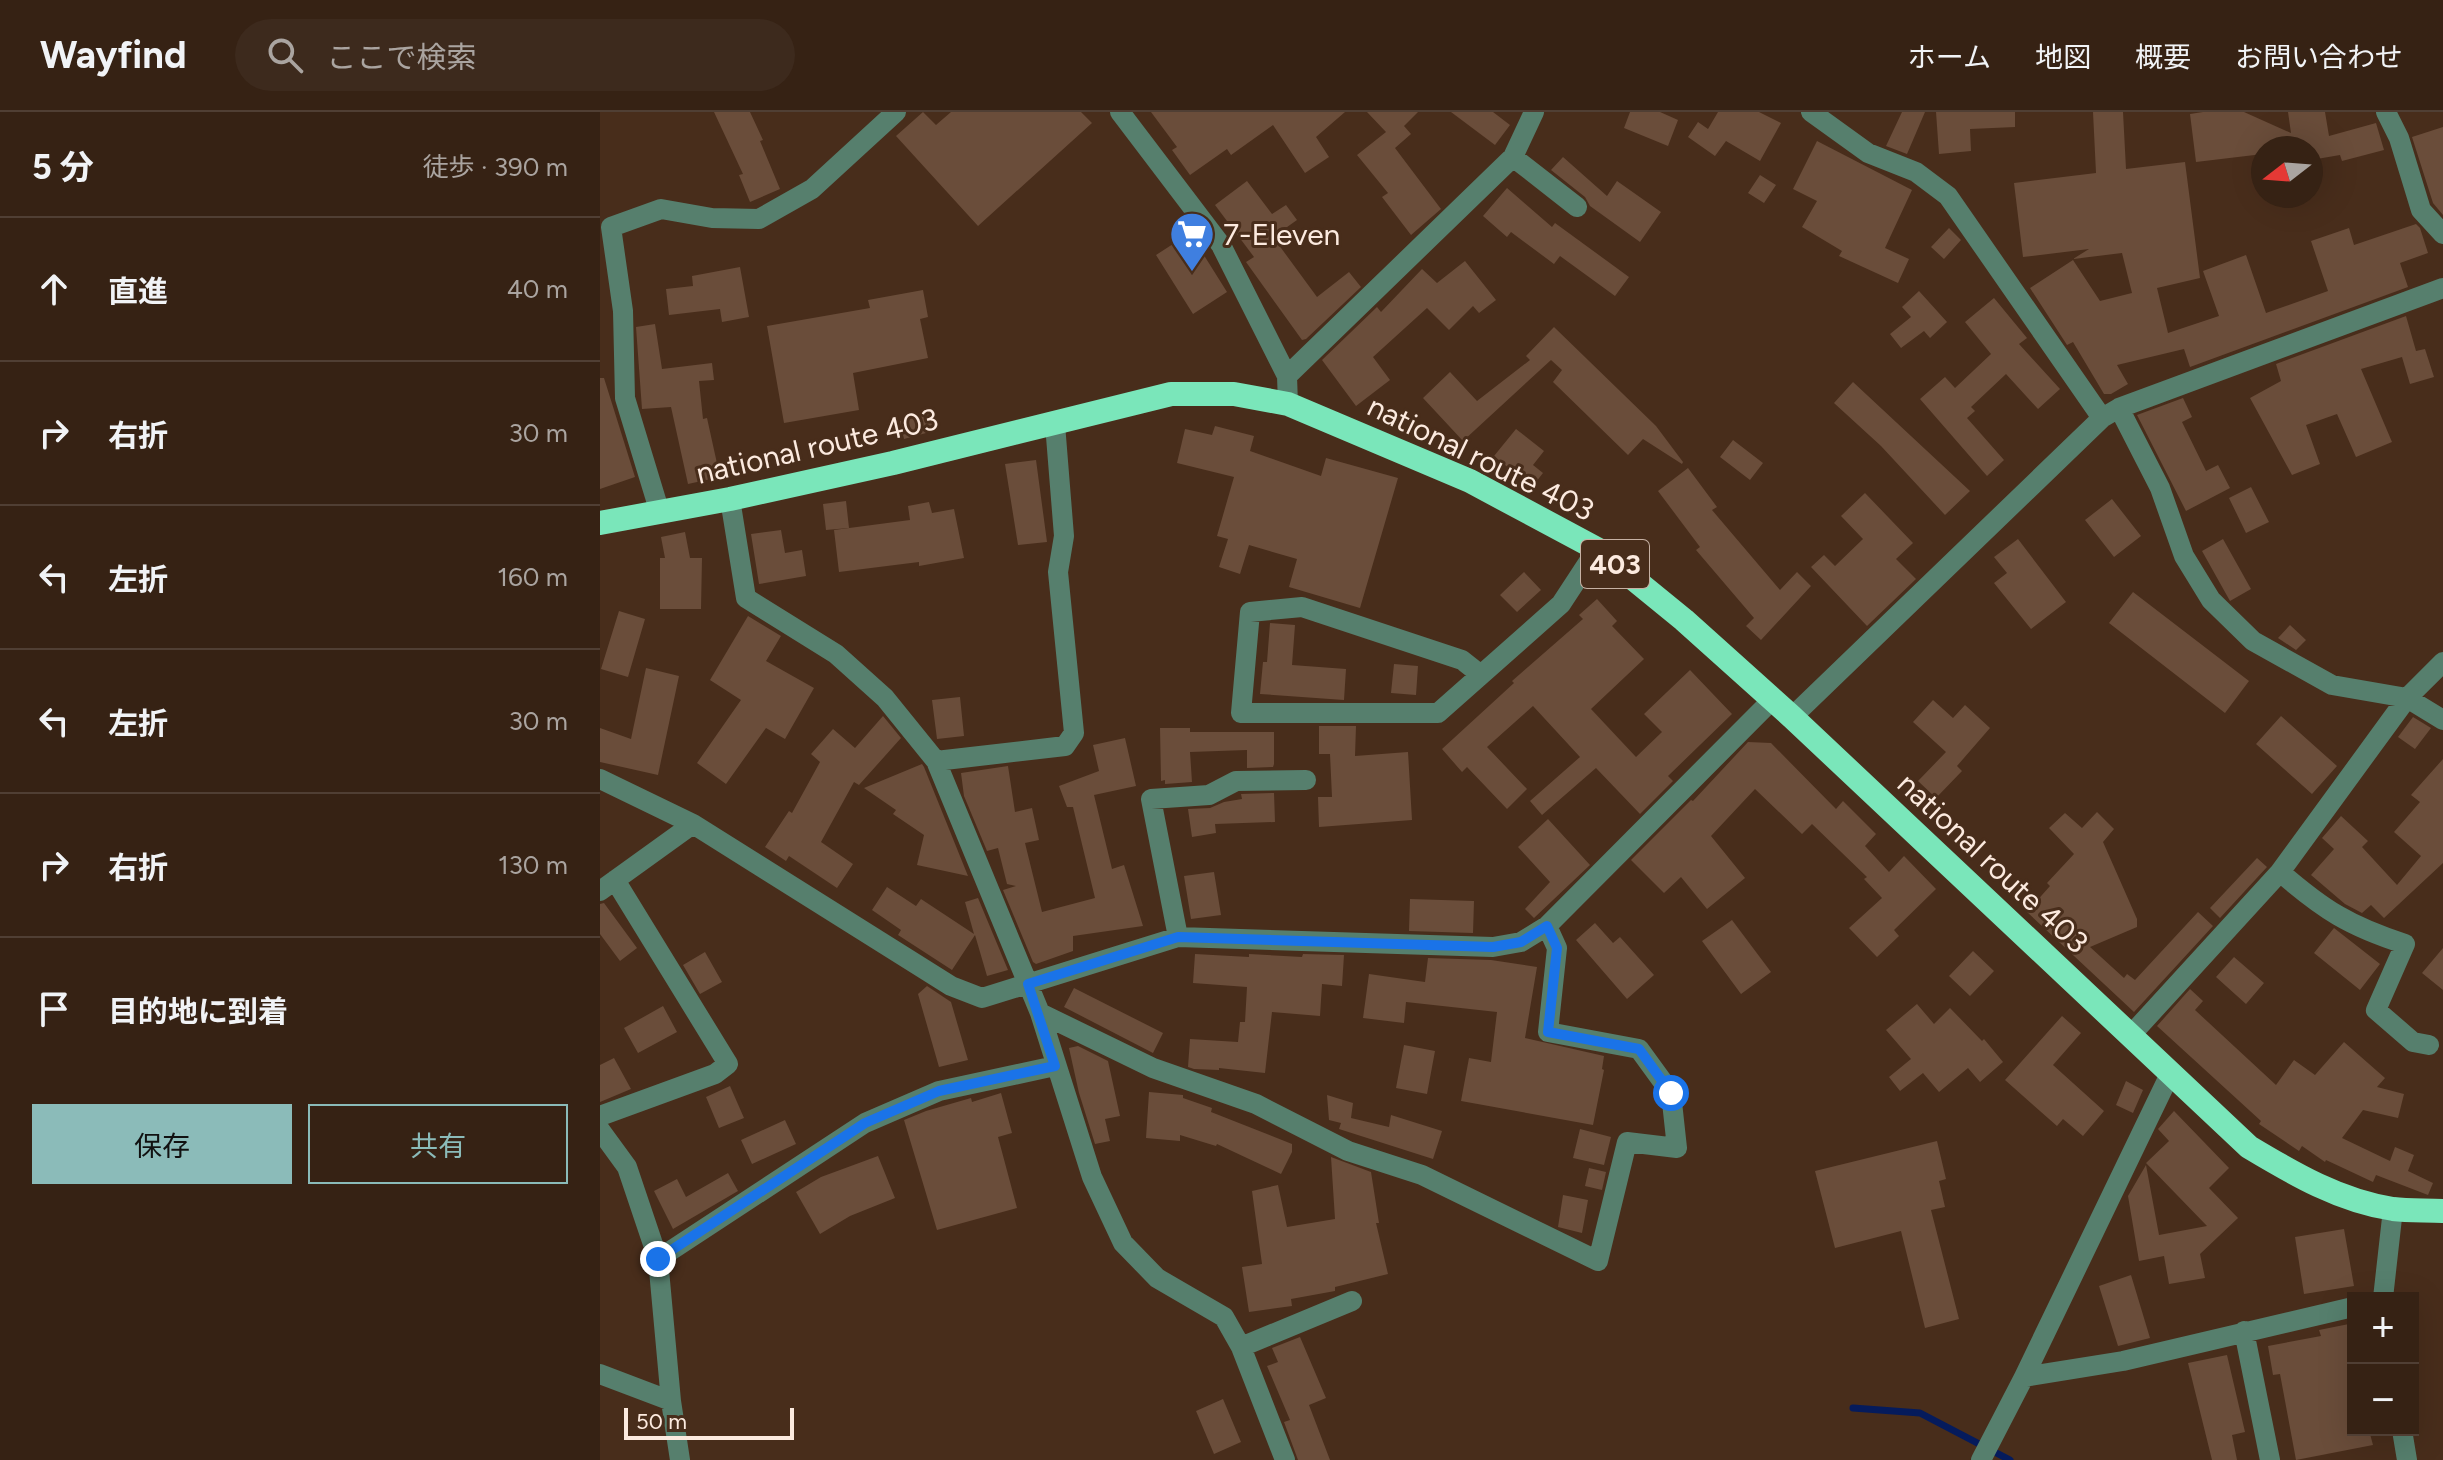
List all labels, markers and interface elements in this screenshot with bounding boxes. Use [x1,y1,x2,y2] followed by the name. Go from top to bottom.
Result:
[235,19,795,91] search box
[40,32,187,78] text: Wayfind
[263,33,307,77] icon: search
[327,39,477,76] text: ここで検索
[1908,40,1991,74] text: ホーム
[2035,40,2091,74] text: 地図
[2135,40,2191,74] text: 概要
[2235,40,2403,74] text: お問い合わせ
[2251,136,2323,208] north arrow
[32,147,94,188] text: 5 分
[422,151,568,183] text: 徒歩 · 390 m
[1168,210,1216,273] supermarket icon: 7-Eleven
[1223,216,1340,253] place label: 7-Eleven
[32,267,76,311] icon: ahead
[108,273,168,310] text: 直進
[507,273,568,305] text: 40 m
[1362,387,1600,529] street label: national route 403
[692,400,942,492] street label: national route 403
[32,411,76,455] icon: right
[108,417,168,454] text: 右折
[509,417,568,449] text: 30 m
[1581,540,1649,588] road number: 403
[32,555,76,599] icon: left
[108,561,168,598] text: 左折
[497,561,568,593] text: 160 m
[32,699,76,743] icon: left
[108,705,168,742] text: 左折
[509,705,568,737] text: 30 m
[1890,765,2096,961] street label: national route 403
[32,843,76,887] icon: right
[108,849,168,886] text: 右折
[498,849,568,881] text: 130 m
[32,987,76,1031] icon: arrive
[108,993,288,1030] text: 目的地に到着
[1653,1075,1689,1111] route start
[32,1104,292,1184] button: 保存
[308,1104,568,1184] button: 共有
[640,1241,676,1277] route end
[2347,1292,2419,1436] map controls
[2347,1292,2419,1364] button: +
[2347,1364,2419,1436] button: −
[624,1404,794,1440] scale bar
[636,1408,687,1435] text: 50 m

